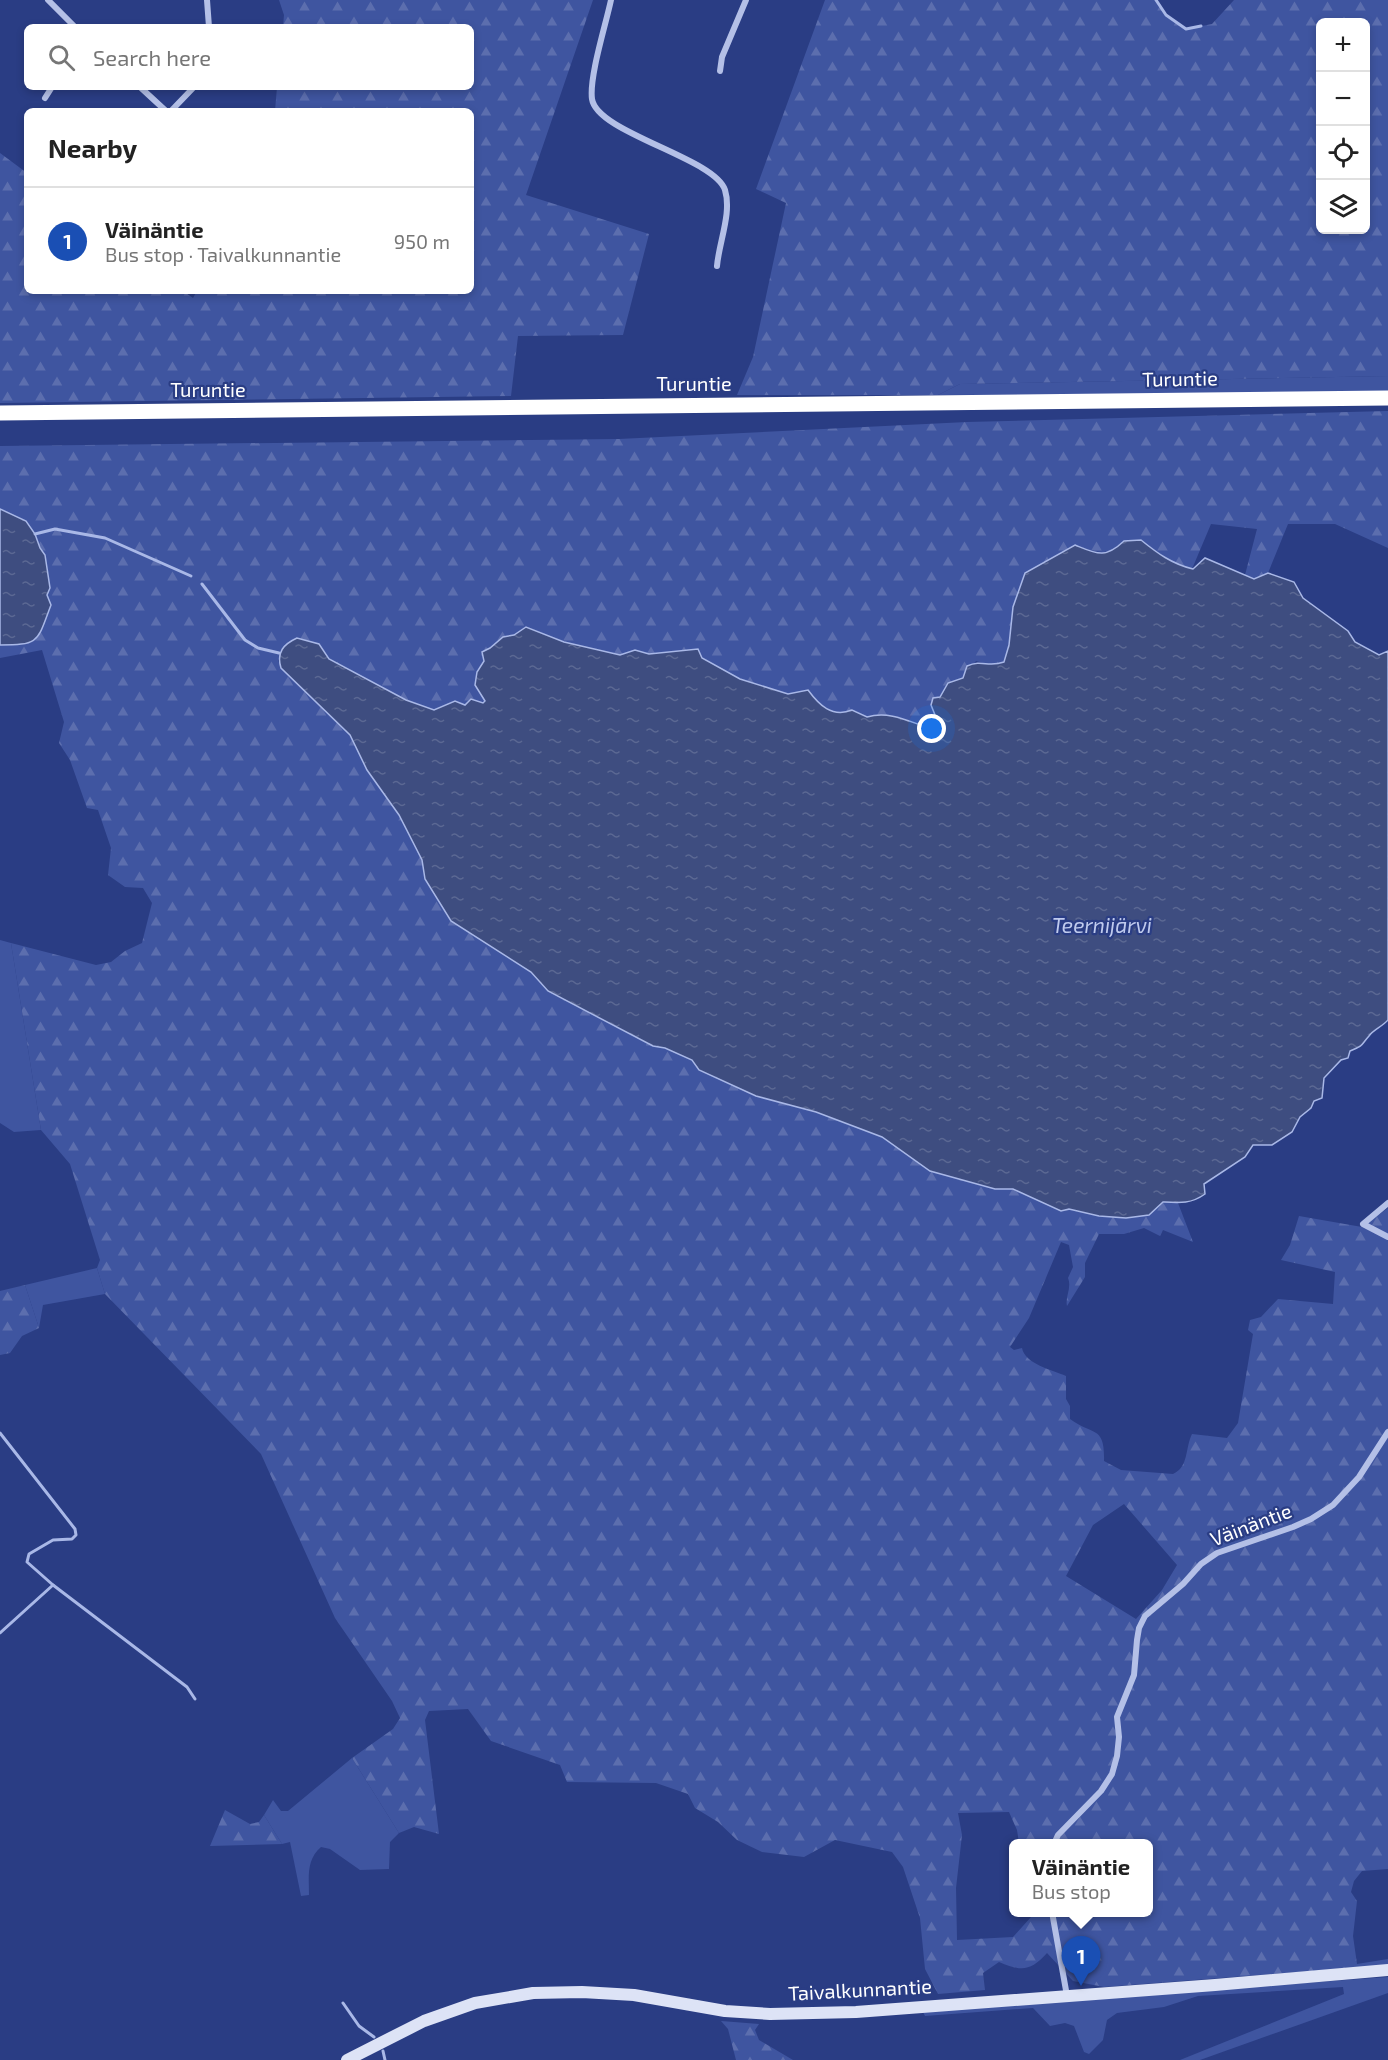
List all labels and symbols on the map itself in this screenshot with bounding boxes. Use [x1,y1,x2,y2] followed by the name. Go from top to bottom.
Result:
[1142,365,1218,391] street label: Turuntie
[656,371,732,395] street label: Turuntie
[170,377,246,401] street label: Turuntie
[917,714,946,743] your location
[1052,912,1152,938] water label: Teernijärvi
[1207,1498,1295,1551] street label: Väinäntie
[1062,1936,1100,1986] pin: 1
[787,1973,932,2005] street label: Taivalkunnantie

